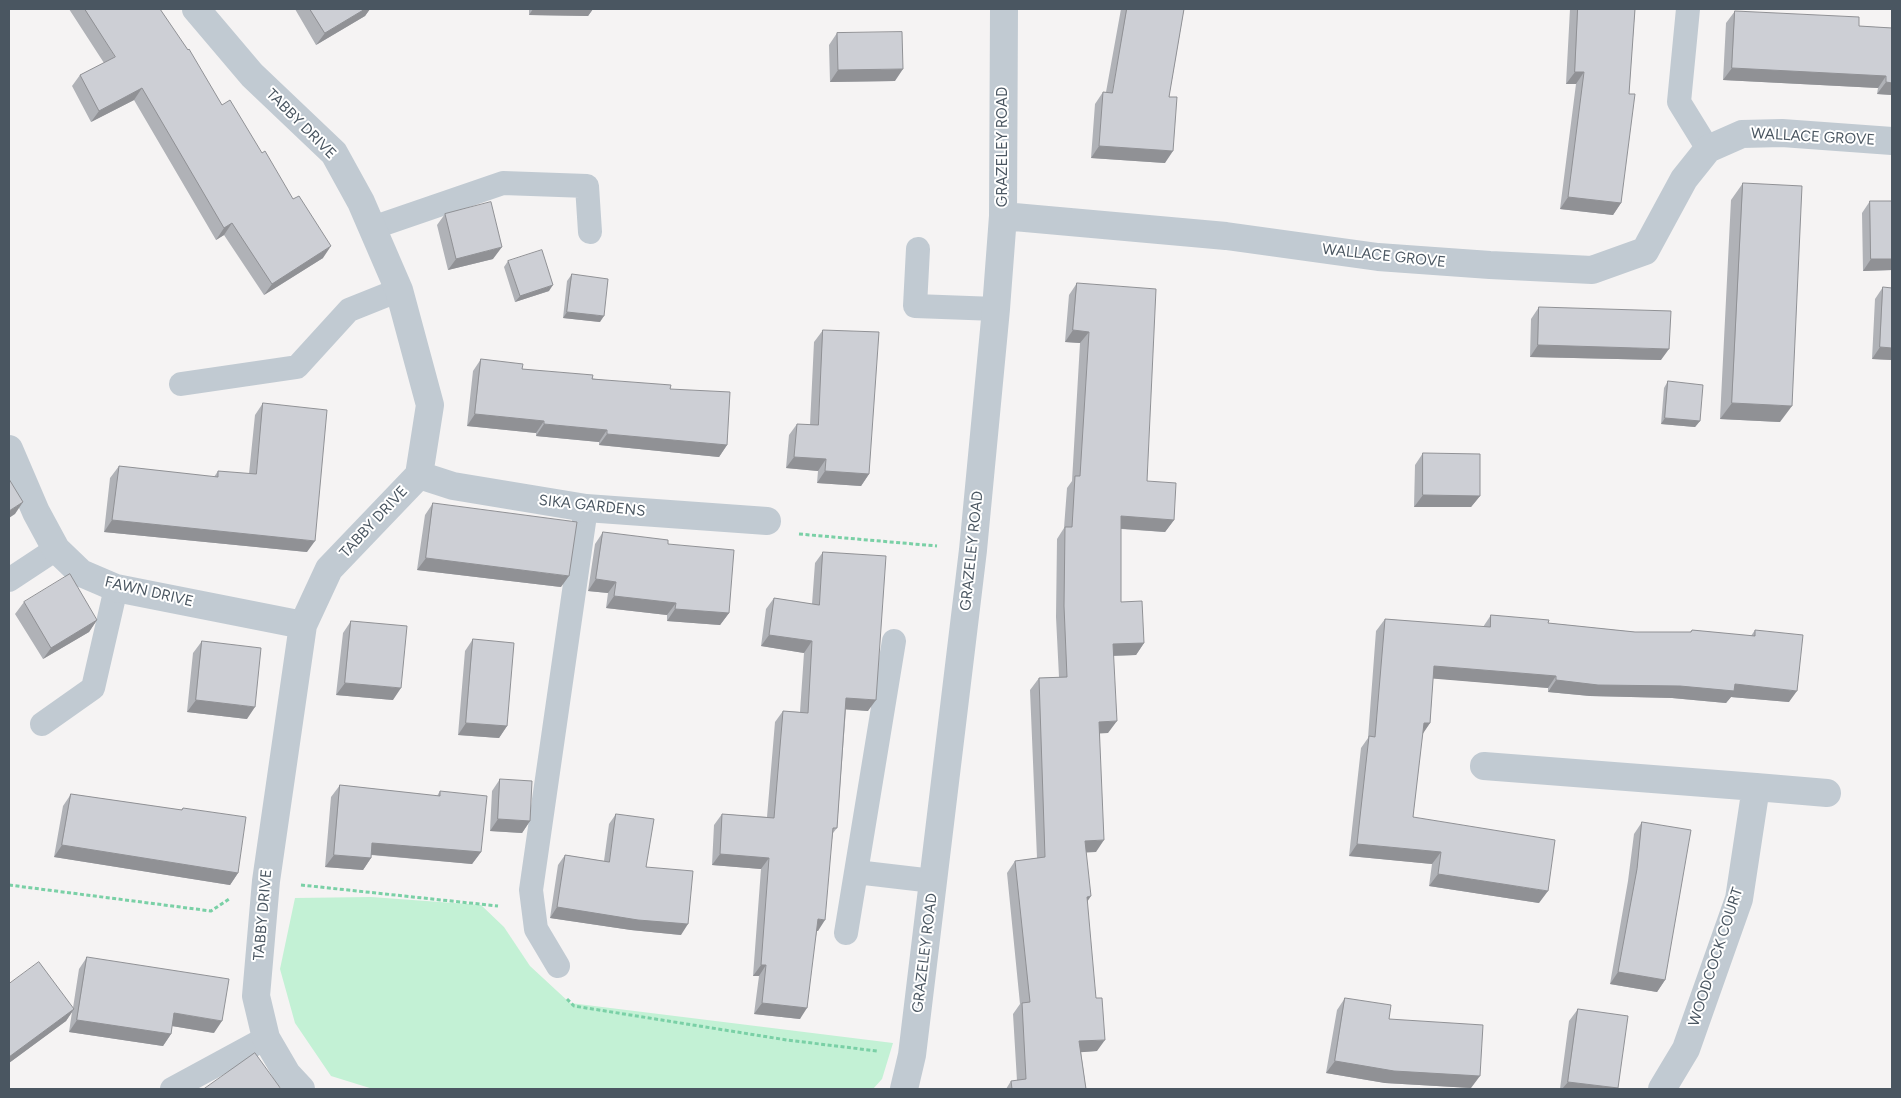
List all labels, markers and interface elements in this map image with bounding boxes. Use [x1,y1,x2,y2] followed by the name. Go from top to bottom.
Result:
[262,85,340,163] street label: TABBY DRIVE
[994,87,1012,207] street label: GRAZELEY ROAD
[1750,125,1876,149] street label: WALLACE GROVE
[1321,241,1447,271] street label: WALLACE GROVE
[336,482,412,562] street label: TABBY DRIVE
[957,490,987,612] street label: GRAZELEY ROAD
[538,491,646,521] street label: SIKA GARDENS
[103,573,195,611] street label: FAWN DRIVE
[250,869,276,961] street label: TABBY DRIVE
[1685,885,1747,1029] street label: WOODCOCK COURT
[909,892,941,1014] street label: GRAZELEY ROAD

